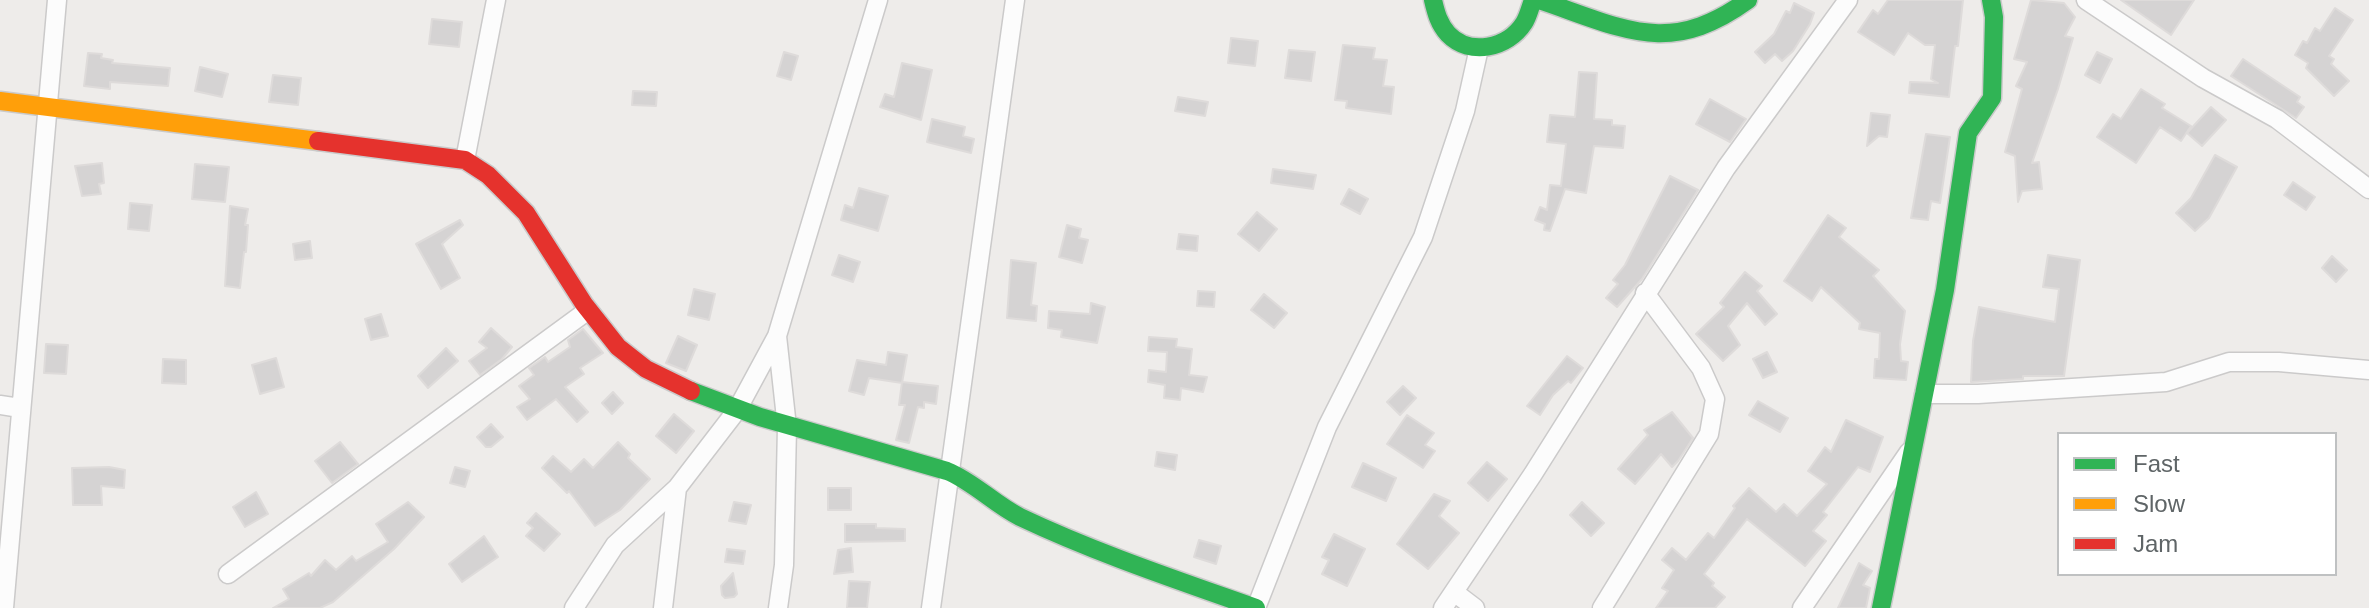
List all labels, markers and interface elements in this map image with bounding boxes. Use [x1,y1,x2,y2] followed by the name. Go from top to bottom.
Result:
[2057,432,2337,576] legend
[2133,450,2180,477] text: Fast
[2133,490,2185,517] text: Slow
[2133,530,2178,557] text: Jam

